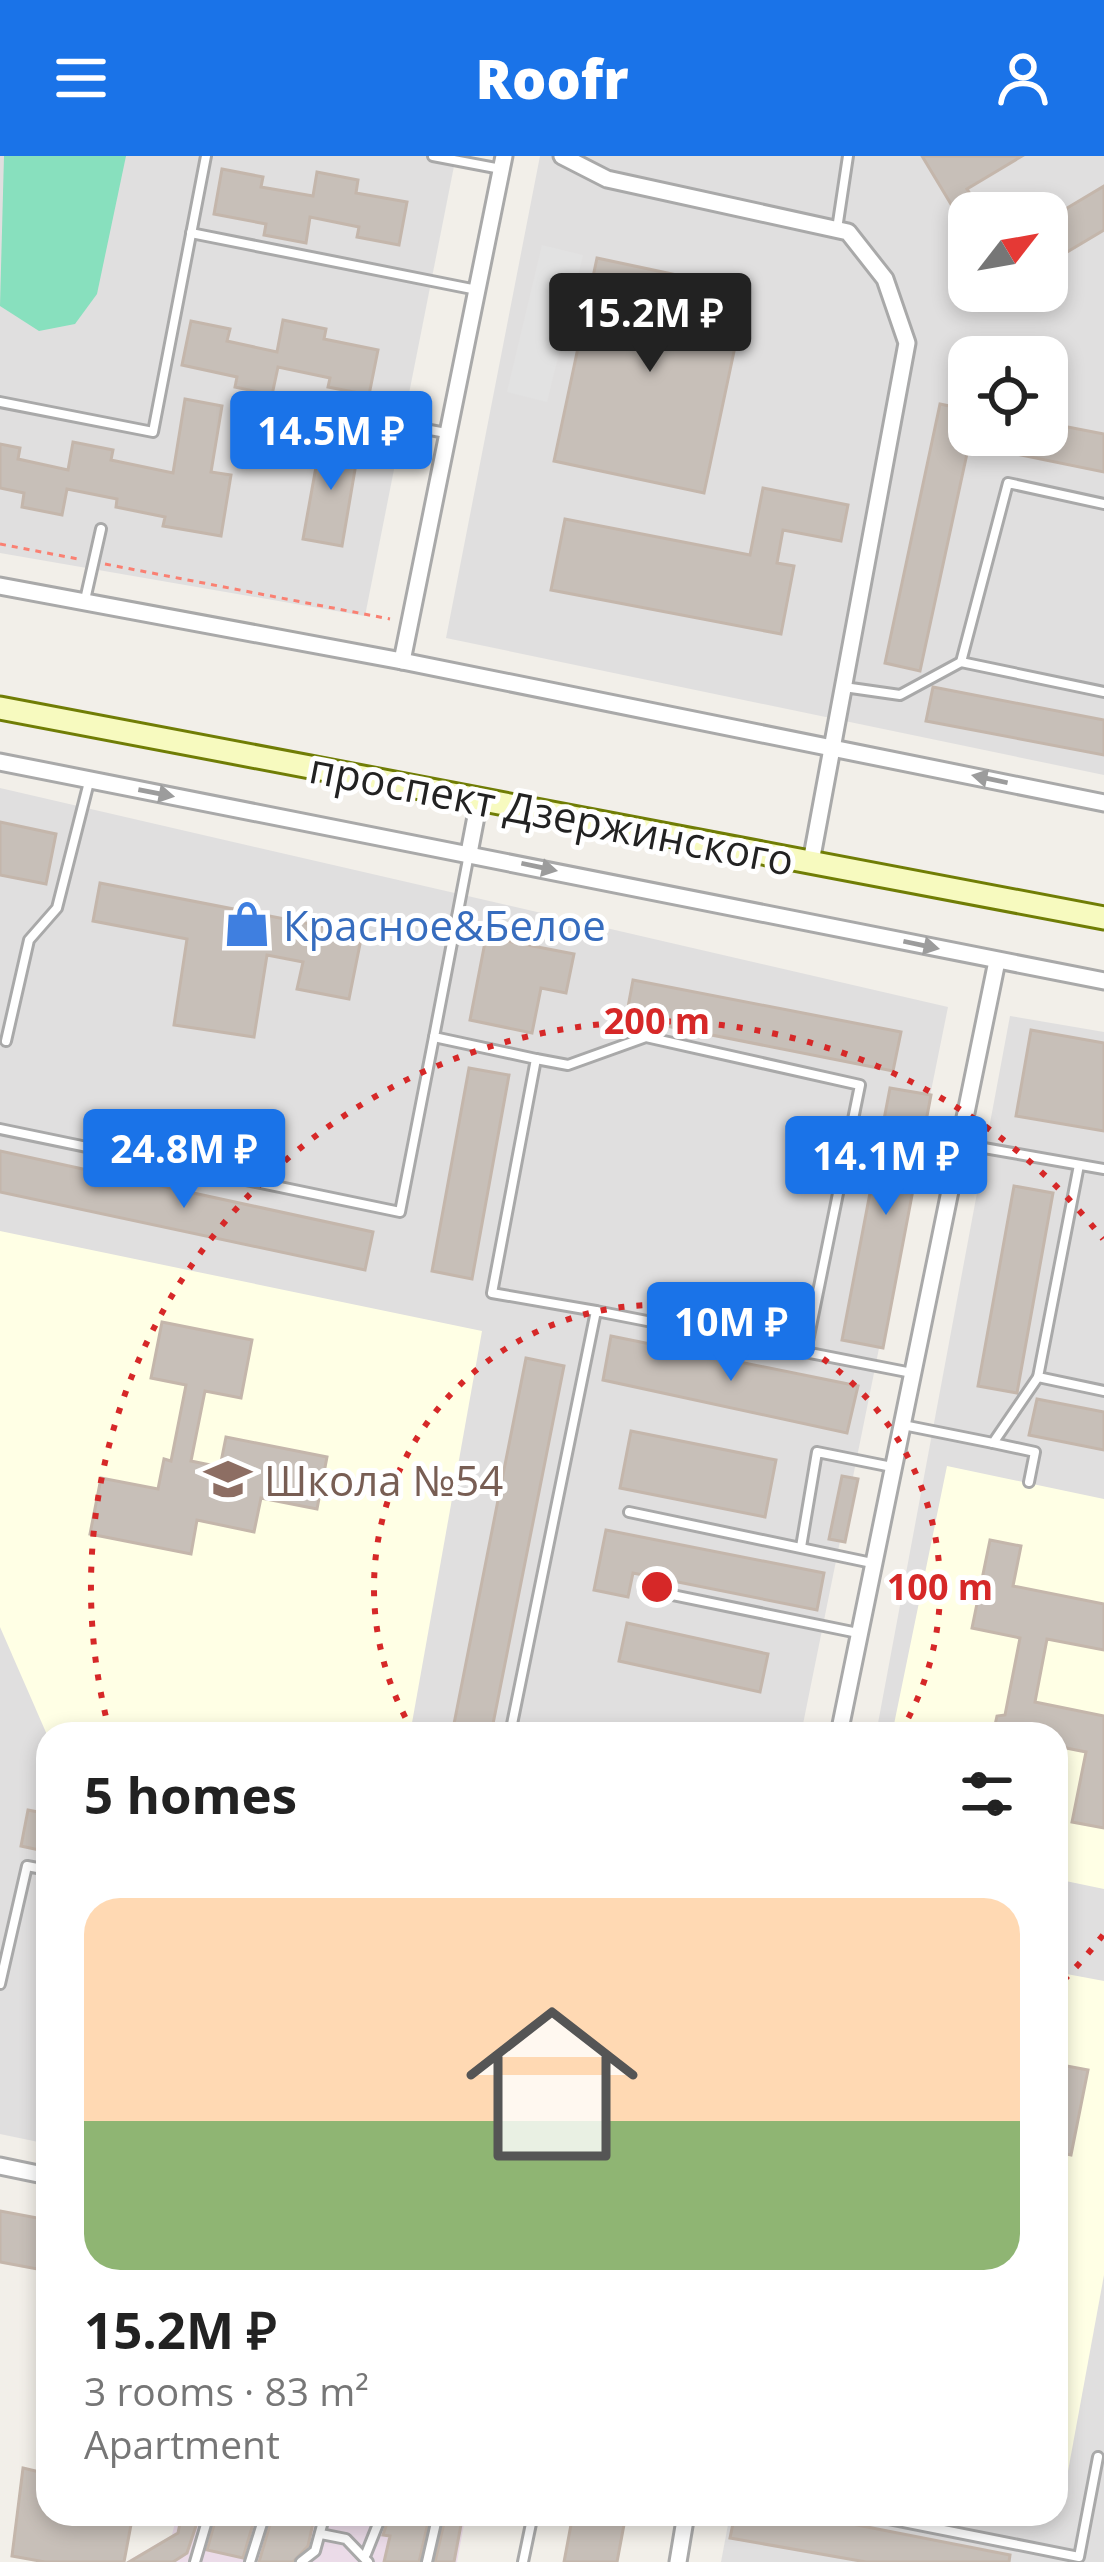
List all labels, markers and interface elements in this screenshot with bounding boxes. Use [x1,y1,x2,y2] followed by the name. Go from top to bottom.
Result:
[475,41,629,115] text: Roofr
[48,45,114,111] icon: menu
[990,45,1056,111] icon: person
[948,192,1068,312] north arrow
[948,192,1068,456] map controls
[539,273,761,375] pin: 15.2M ₽
[576,285,724,338] text: 15.2M ₽
[948,336,1068,456] button: locate
[220,391,442,493] pin: 14.5M ₽
[257,403,405,456] text: 14.5M ₽
[305,738,799,888] street label: проспект Дзержинского
[970,768,1008,787] one-way arrow
[138,784,175,803] one-way arrow
[521,858,558,877] one-way arrow
[283,896,606,953] place label: Красное&Белое
[222,899,272,949] shop icon: Красное&Белое
[903,936,940,955] one-way arrow
[604,996,710,1045] text: 200 m
[73,1109,295,1211] pin: 24.8M ₽
[775,1116,997,1218] pin: 14.1M ₽
[110,1121,258,1174] text: 24.8M ₽
[812,1128,960,1181] text: 14.1M ₽
[647,1282,815,1384] pin: 10M ₽
[674,1294,788,1347] text: 10M ₽
[264,1451,503,1508] place label: Школа №54
[203,1454,253,1504] school or university icon: Школа №54
[887,1562,993,1611] text: 100 m
[636,1566,678,1608] centre of rings
[84,1759,297,1829] text: 5 homes
[954,1761,1020,1827] icon: filters
[444,1976,660,2192] icon: home
[84,2294,277,2364] text: 15.2M ₽
[84,2364,369,2417] text: 3 rooms · 83 m²
[84,2417,280,2470] text: Apartment

